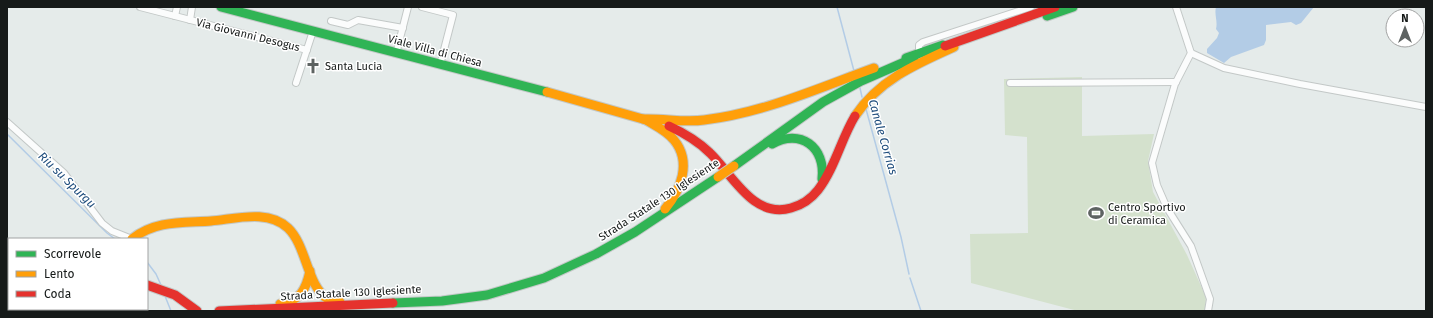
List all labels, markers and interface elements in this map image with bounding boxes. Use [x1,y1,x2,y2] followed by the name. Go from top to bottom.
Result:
[1385,8,1425,48] north arrow
[1401,12,1409,25] text: N
[195,16,301,54] street label: Via Giovanni Desogus
[387,32,483,70] street label: Viale Villa di Chiesa
[304,57,322,75] church icon: Santa Lucia
[325,60,382,73] place label: Santa Lucia
[866,98,901,177] water label: Canale Corrias
[35,149,99,211] water label: Riu su Spurgu
[596,156,722,244] street label: Strada Statale 130 Iglesiente
[1108,201,1186,227] place label: Centro Sportivo di Ceramica
[1087,204,1105,222] sports icon: Centro Sportivo di Ceramica
[8,238,148,310] legend
[44,247,101,261] text: Scorrevole
[44,267,74,281] text: Lento
[280,283,422,303] street label: Strada Statale 130 Iglesiente
[44,287,71,301] text: Coda

